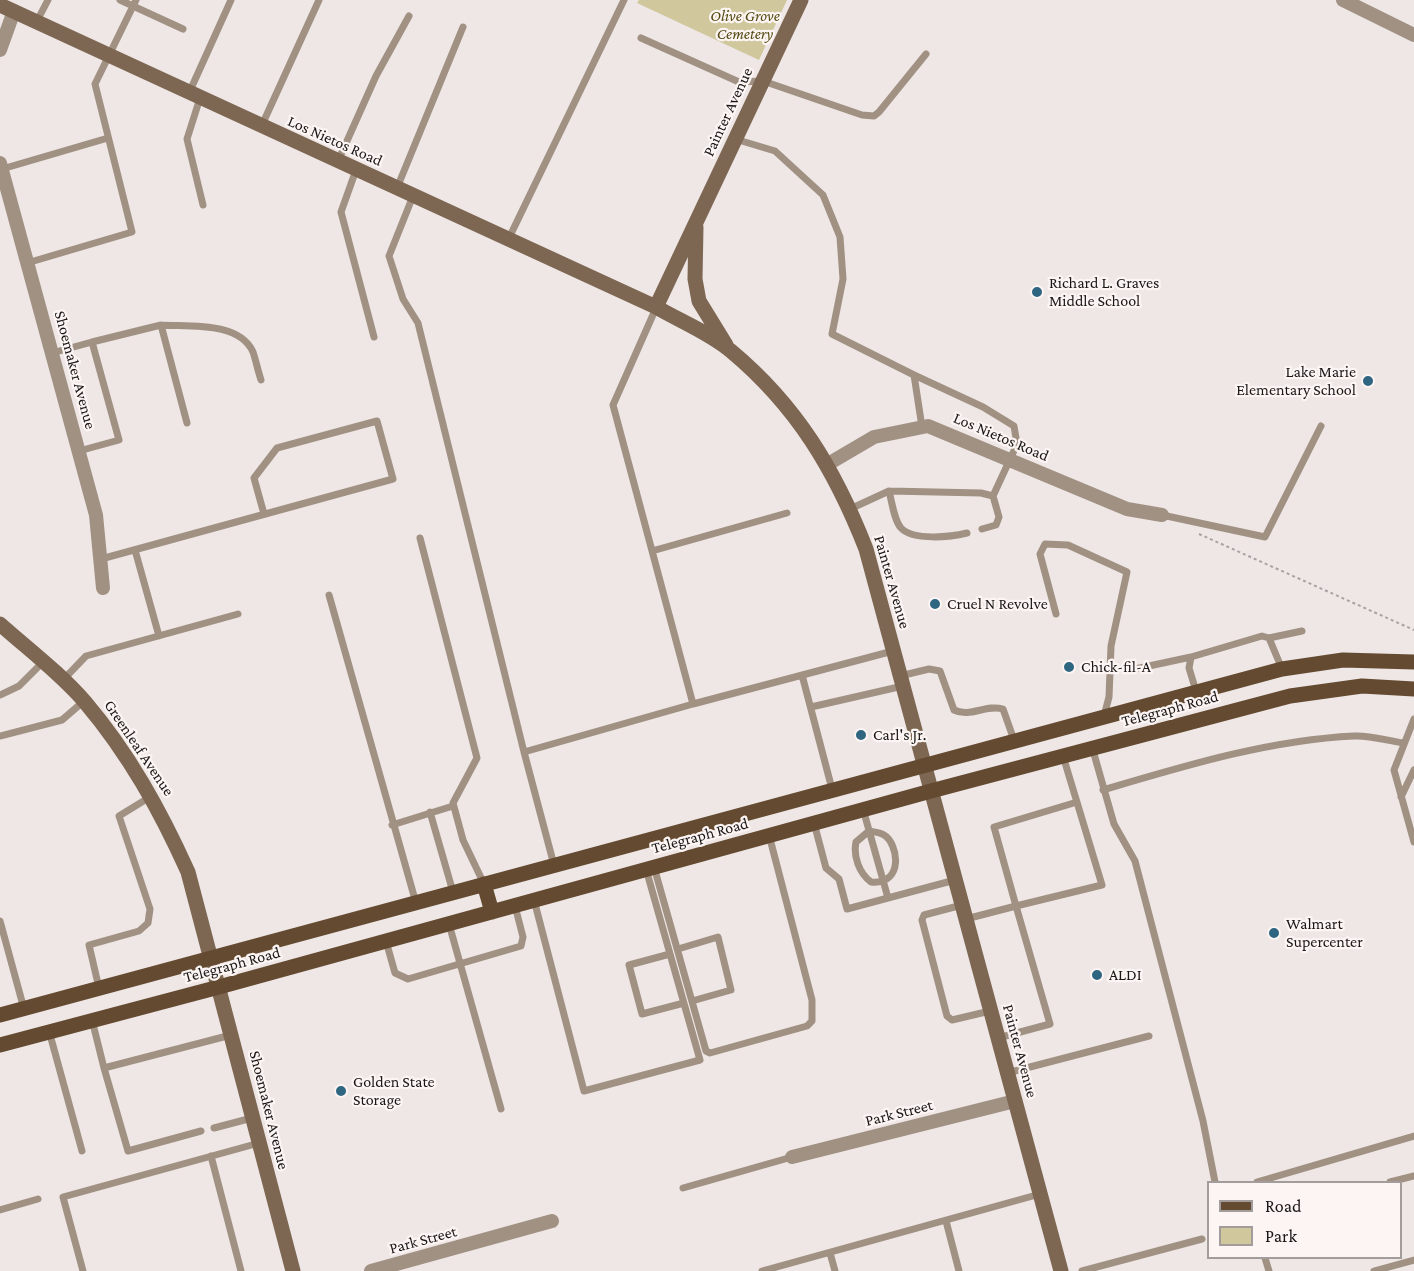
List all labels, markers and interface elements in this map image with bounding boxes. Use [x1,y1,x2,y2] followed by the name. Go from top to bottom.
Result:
[710,6,780,44] park label: Olive Grove Cemetery
[699,64,757,160] street label: Painter Avenue
[285,112,385,170] street label: Los Nietos Road
[1049,273,1159,311] place label: Richard L. Graves Middle School
[1030,285,1044,299] marker: Richard L. Graves Middle School
[50,309,100,431] street label: Shoemaker Avenue
[1236,362,1356,400] place label: Lake Marie Elementary School
[1361,374,1375,388] marker: Lake Marie Elementary School
[950,408,1052,466] street label: Los Nietos Road
[870,533,914,631] street label: Painter Avenue
[947,594,1048,614] place label: Cruel N Revolve
[928,597,942,611] marker: Cruel N Revolve
[1081,657,1151,677] place label: Chick-fil-A
[1062,660,1076,674] marker: Chick-fil-A
[1120,687,1220,731] street label: Telegraph Road
[100,696,178,800] street label: Greenleaf Avenue
[873,725,926,745] place label: Carl's Jr.
[854,728,868,742] marker: Carl's Jr.
[650,814,750,858] street label: Telegraph Road
[1286,914,1363,952] place label: Walmart Supercenter
[1267,926,1281,940] marker: Walmart Supercenter
[182,943,282,987] street label: Telegraph Road
[1109,965,1142,985] place label: ALDI
[1090,968,1104,982] marker: ALDI
[998,1002,1042,1100] street label: Painter Avenue
[245,1049,293,1171] street label: Shoemaker Avenue
[353,1072,435,1110] place label: Golden State Storage
[334,1084,348,1098] marker: Golden State Storage
[863,1095,935,1131] street label: Park Street
[1207,1181,1402,1259] legend
[1265,1196,1302,1216] text: Road
[387,1222,459,1258] street label: Park Street
[1265,1226,1297,1246] text: Park

